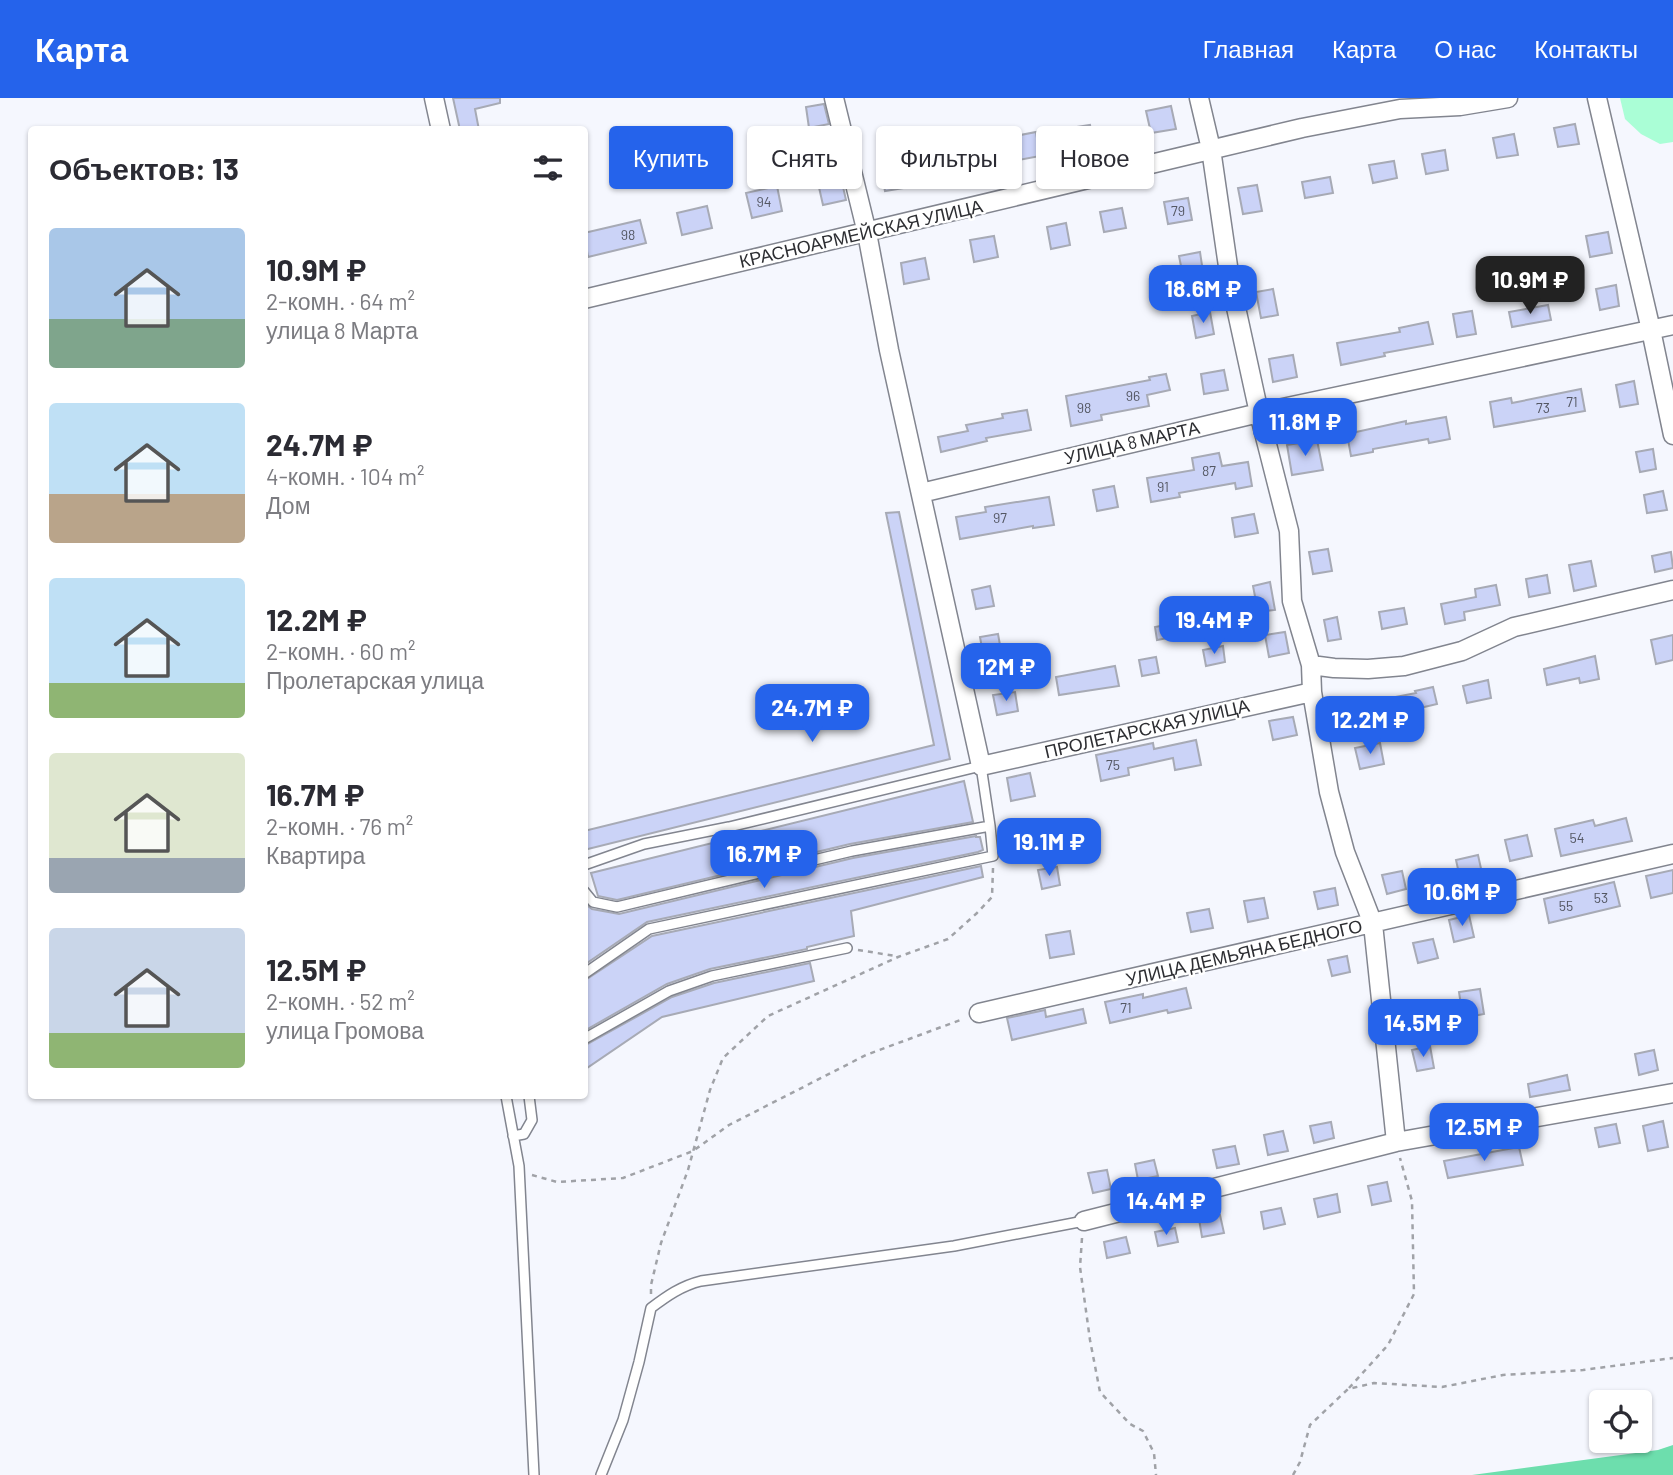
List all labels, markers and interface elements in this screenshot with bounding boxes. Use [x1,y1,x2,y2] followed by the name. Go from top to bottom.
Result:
[35,29,128,69] text: Карта
[1203,34,1294,63] text: Главная
[1332,34,1396,63] text: Карта
[1434,34,1496,63] text: О нас
[1534,34,1638,63] text: Контакты
[609,126,733,189] chip: Купить
[747,126,862,189] chip: Снять
[876,126,1022,189] chip: Фильтры
[1036,126,1154,189] chip: Новое
[529,149,567,187] icon: filters
[49,150,239,186] text: Объектов: 13
[756,193,772,210] house number: 94
[737,194,985,272] street label: КРАСНОАРМЕЙСКАЯ УЛИЦА
[1171,202,1185,219] house number: 79
[621,226,635,243] house number: 98
[266,251,366,287] text: 10.9M ₽
[105,256,189,340] icon: home
[1465,256,1595,316] pin: 10.9M ₽
[1492,265,1568,293] text: 10.9M ₽
[1138,266,1268,325] pin: 18.6M ₽
[1165,274,1241,302] text: 18.6M ₽
[266,287,415,315] text: 2-комн. · 64 m²
[266,316,418,344] text: улица 8 Марта
[1126,387,1140,404] house number: 96
[1566,393,1578,410] house number: 71
[1240,398,1370,458] pin: 11.8M ₽
[1077,399,1091,416] house number: 98
[1536,399,1550,416] house number: 73
[1269,407,1341,435] text: 11.8M ₽
[1062,416,1202,468] street label: УЛИЦА 8 МАРТА
[266,426,372,462] text: 24.7M ₽
[105,431,189,515] icon: home
[266,462,425,490] text: 4-комн. · 104 m²
[1202,462,1216,479] house number: 87
[1157,478,1169,495] house number: 91
[266,491,310,519] text: Дом
[993,509,1007,526] house number: 97
[1149,596,1279,656] pin: 19.4M ₽
[266,601,367,637] text: 12.2M ₽
[1175,605,1253,633] text: 19.4M ₽
[105,606,189,690] icon: home
[266,637,415,665] text: 2-комн. · 60 m²
[957,644,1055,703] pin: 12M ₽
[977,652,1035,680] text: 12M ₽
[266,666,484,694] text: Пролетарская улица
[747,684,877,744] pin: 24.7M ₽
[771,693,853,721] text: 24.7M ₽
[1042,694,1251,762] street label: ПРОЛЕТАРСКАЯ УЛИЦА
[1305,696,1435,756] pin: 12.2M ₽
[1331,705,1409,733] text: 12.2M ₽
[1106,756,1120,773] house number: 75
[266,776,364,812] text: 16.7M ₽
[105,781,189,865] icon: home
[266,812,413,840] text: 2-комн. · 76 m²
[984,818,1114,878] pin: 19.1M ₽
[1013,827,1085,855] text: 19.1M ₽
[1570,829,1584,846] house number: 54
[699,830,829,890] pin: 16.7M ₽
[726,839,802,867] text: 16.7M ₽
[266,841,365,869] text: Квартира
[1397,868,1527,928] pin: 10.6M ₽
[1424,877,1500,905] text: 10.6M ₽
[1594,889,1608,906] house number: 53
[1559,897,1573,914] house number: 55
[1123,914,1364,990] street label: УЛИЦА ДЕМЬЯНА БЕДНОГО
[266,951,366,987] text: 12.5M ₽
[105,956,189,1040] icon: home
[266,987,415,1015] text: 2-комн. · 52 m²
[1120,999,1132,1016] house number: 71
[1358,1000,1488,1059] pin: 14.5M ₽
[1384,1008,1462,1036] text: 14.5M ₽
[266,1016,424,1044] text: улица Громова
[1419,1104,1549,1163] pin: 12.5M ₽
[1446,1112,1522,1140] text: 12.5M ₽
[1101,1178,1231,1237] pin: 14.4M ₽
[1126,1186,1206,1214] text: 14.4M ₽
[1589,1390,1652,1453] map controls
[1589,1390,1652,1453] button: locate

